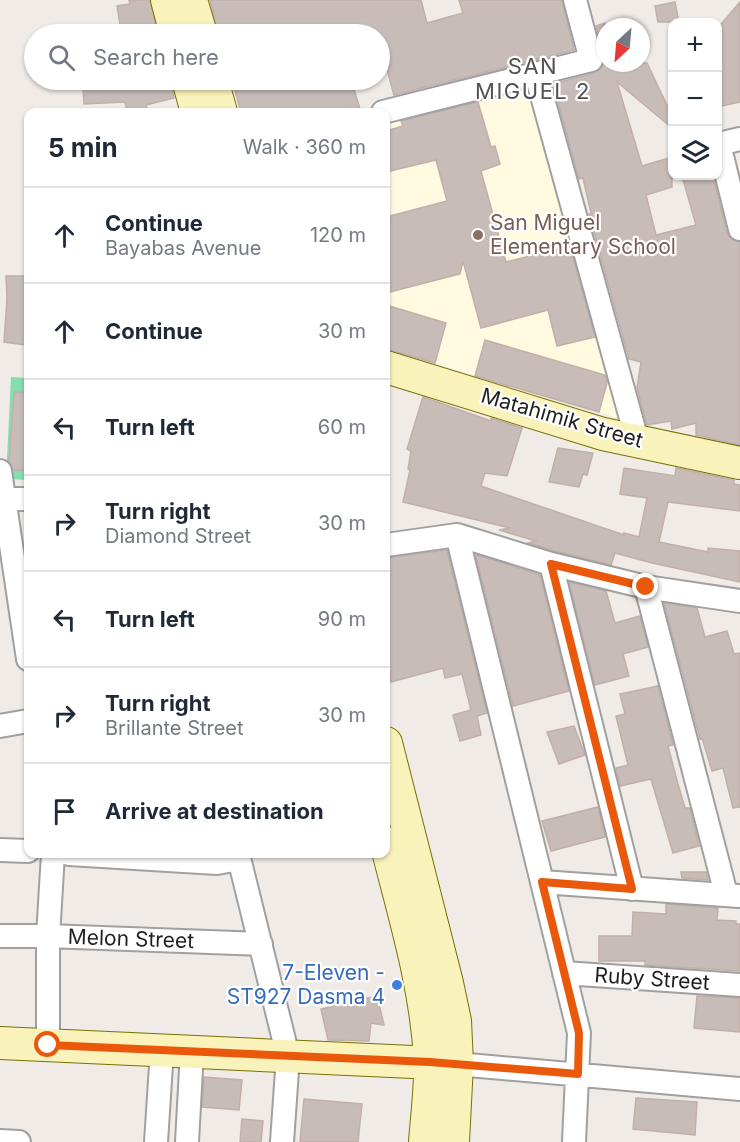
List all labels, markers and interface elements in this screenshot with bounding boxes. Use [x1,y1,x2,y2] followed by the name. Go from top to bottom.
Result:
[596,18,650,72] north arrow
[668,18,722,180] map controls
[668,18,722,72] button: +
[24,24,390,90] search box
[45,41,78,74] icon: search
[93,44,219,70] text: Search here
[475,53,591,104] district label: SAN MIGUEL 2
[668,72,722,126] button: −
[668,126,722,180] button: layers
[48,132,118,163] text: 5 min
[243,135,366,159] text: Walk · 360 m
[105,210,203,236] text: Continue
[490,210,676,259] place label: San Miguel Elementary School
[48,219,81,252] icon: ahead
[310,223,366,247] text: 120 m
[471,228,485,242] marker: San Miguel Elementary School
[105,236,262,260] text: Bayabas Avenue
[48,315,81,348] icon: ahead
[105,318,203,344] text: Continue
[318,319,366,343] text: 30 m
[478,382,646,453] street label: Matahimik Street
[48,411,81,444] icon: left
[105,414,195,440] text: Turn left
[318,415,366,439] text: 60 m
[105,498,211,524] text: Turn right
[48,507,81,540] icon: right
[318,511,366,535] text: 30 m
[105,524,251,548] text: Diamond Street
[632,573,658,599] route end
[48,603,81,636] icon: left
[105,606,195,632] text: Turn left
[318,607,366,631] text: 90 m
[105,690,211,716] text: Turn right
[48,699,81,732] icon: right
[318,703,366,727] text: 30 m
[105,716,244,740] text: Brillante Street
[48,795,81,828] icon: arrive
[105,798,324,824] text: Arrive at destination
[67,924,195,953] street label: Melon Street
[227,960,385,1009] place label: 7-Eleven - ST927 Dasma 4
[594,962,711,995] street label: Ruby Street
[390,978,404,992] marker: 7-Eleven - ST927 Dasma 4
[34,1031,60,1057] route start

